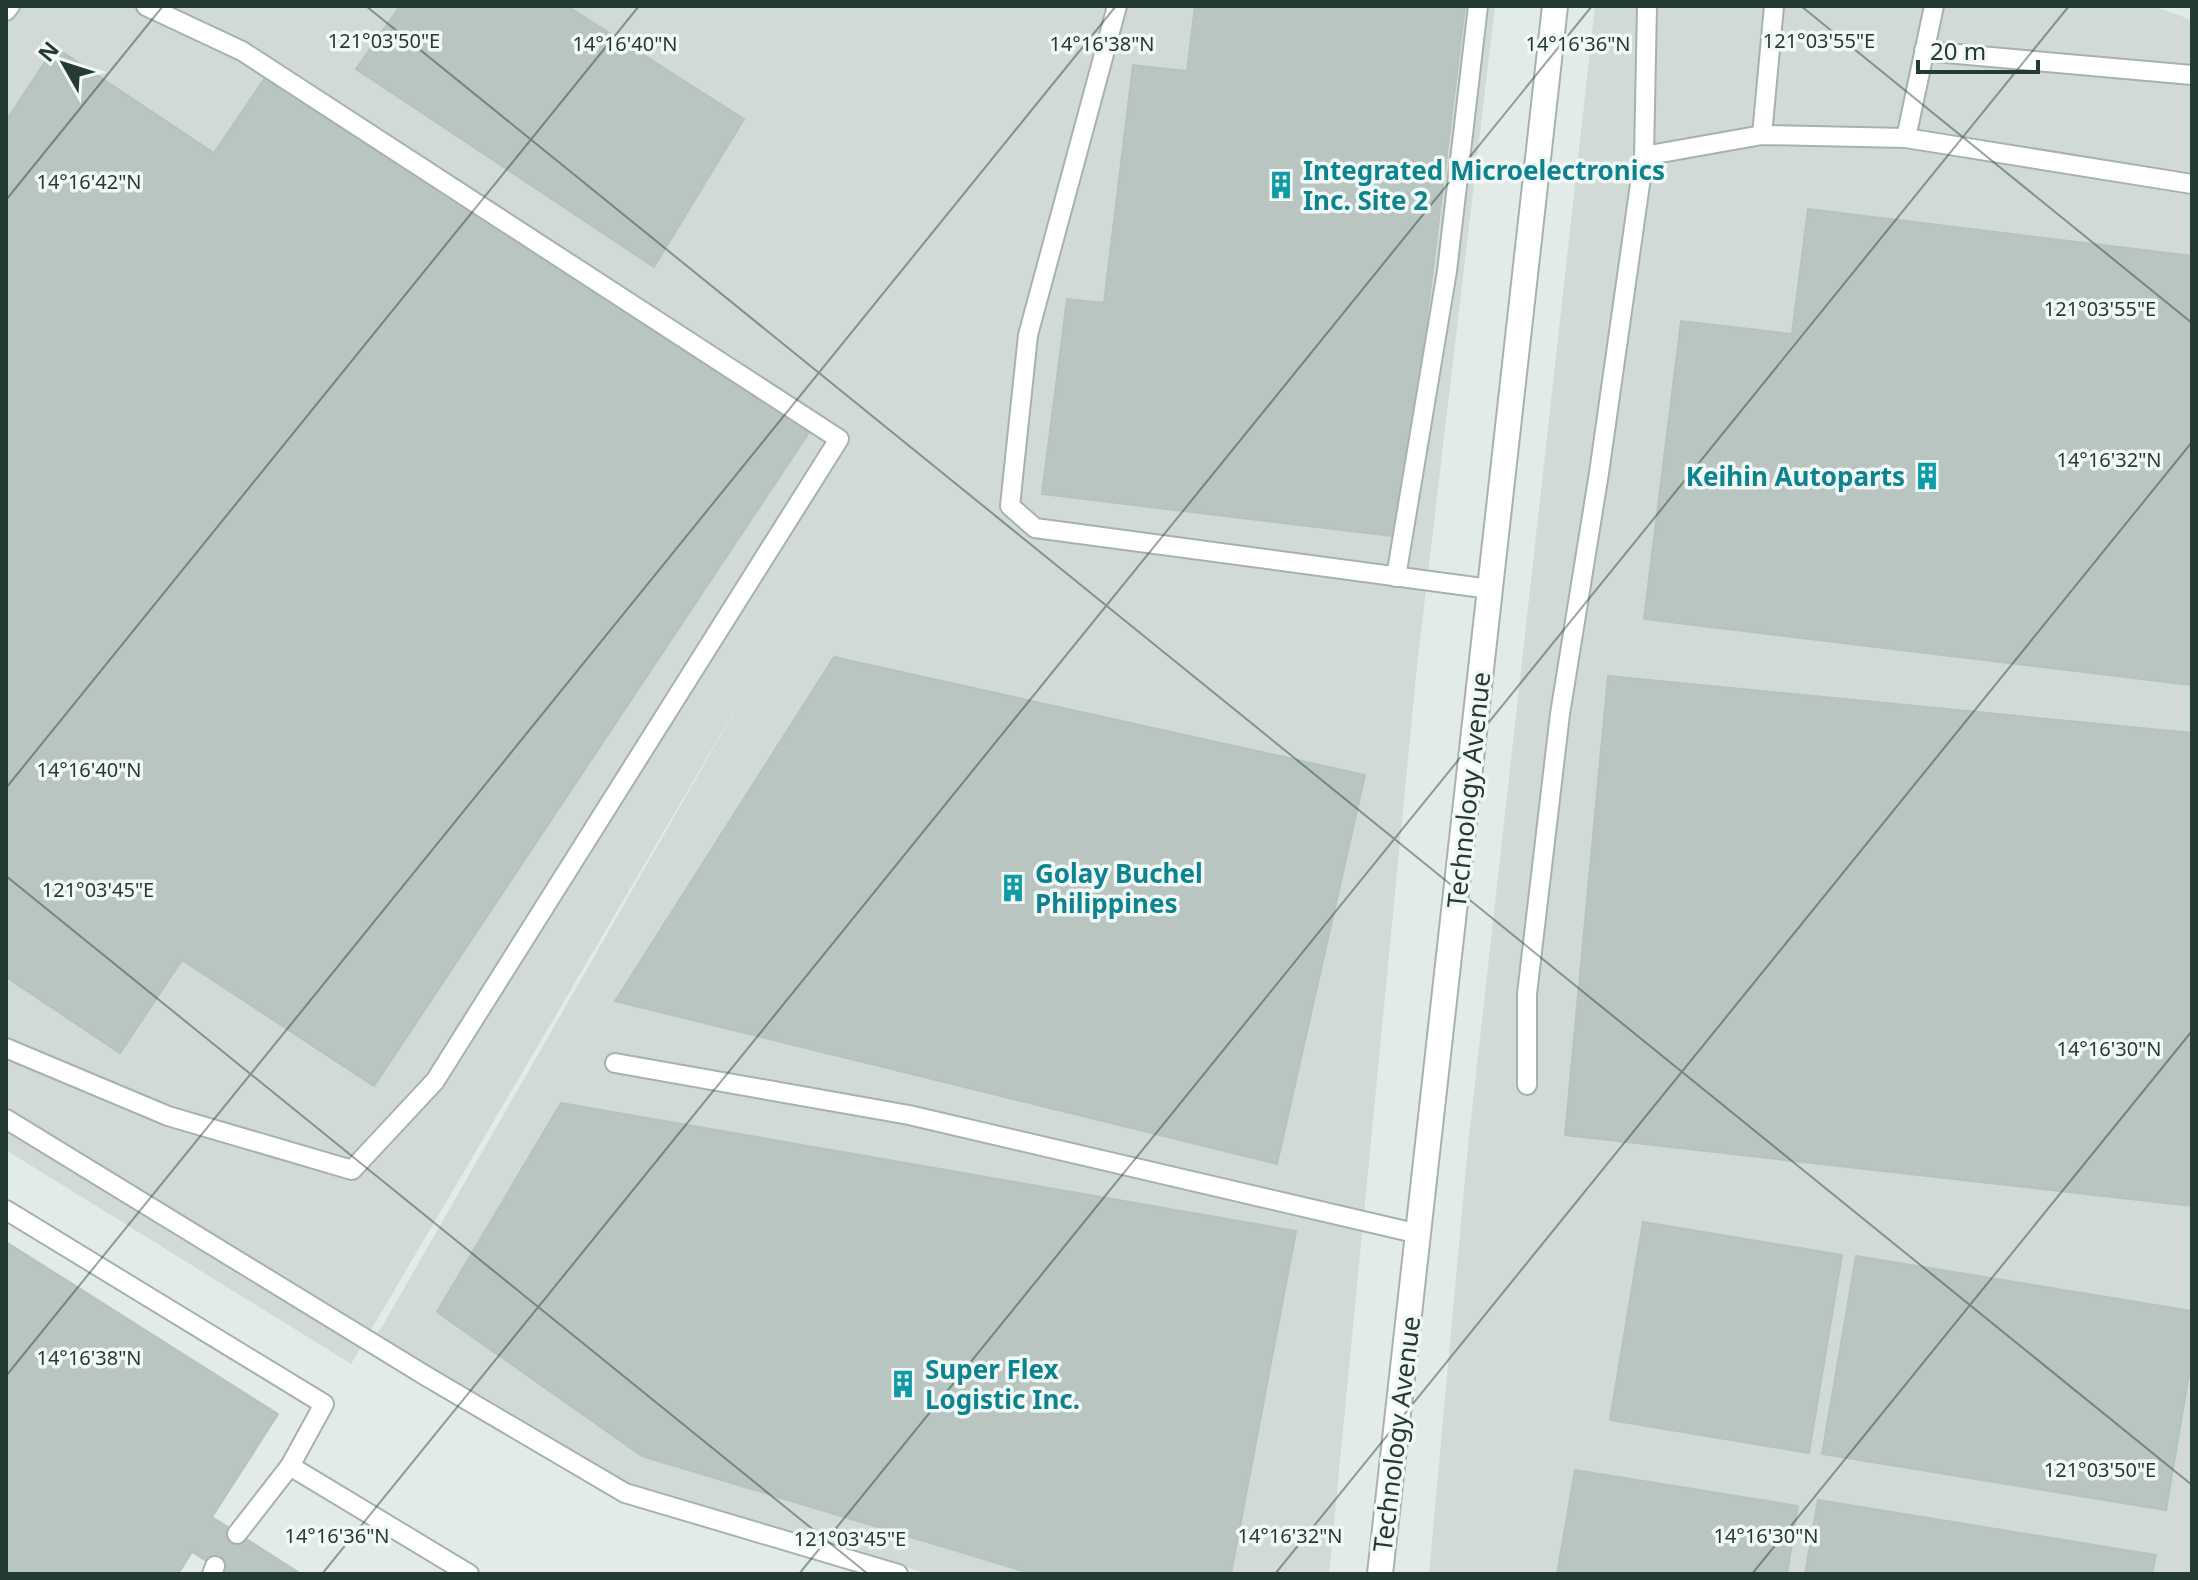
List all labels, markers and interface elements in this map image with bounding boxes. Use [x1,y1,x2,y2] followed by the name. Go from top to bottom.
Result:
[24,24,104,104] north arrow
[1918,24,2038,74] scale bar
[328,27,440,54] text: 121°03'50"E
[1763,27,1875,54] text: 121°03'55"E
[572,30,678,57] text: 14°16'40"N
[1049,30,1155,57] text: 14°16'38"N
[1525,30,1631,57] text: 14°16'36"N
[30,34,65,67] text: N
[1930,34,1986,67] text: 20 m
[1303,152,1665,218] place label: Integrated Microelectronics Inc. Site 2
[36,168,142,195] text: 14°16'42"N
[1266,170,1296,200] building icon: Integrated Microelectronics Inc. Site 2
[2044,295,2156,322] text: 121°03'55"E
[2056,446,2162,473] text: 14°16'32"N
[1686,458,1905,494] place label: Keihin Autoparts
[1912,461,1942,491] building icon: Keihin Autoparts
[1438,670,1498,910] street label: Technology Avenue
[36,756,142,783] text: 14°16'40"N
[1035,855,1203,921] place label: Golay Buchel Philippines
[998,873,1028,903] building icon: Golay Buchel Philippines
[42,876,154,903] text: 121°03'45"E
[2056,1035,2162,1062] text: 14°16'30"N
[1364,1314,1428,1554] street label: Technology Avenue
[36,1344,142,1371] text: 14°16'38"N
[925,1351,1080,1417] place label: Super Flex Logistic Inc.
[888,1369,918,1399] building icon: Super Flex Logistic Inc.
[2044,1456,2156,1483] text: 121°03'50"E
[284,1522,390,1549] text: 14°16'36"N
[1237,1522,1343,1549] text: 14°16'32"N
[1713,1522,1819,1549] text: 14°16'30"N
[794,1525,906,1552] text: 121°03'45"E

